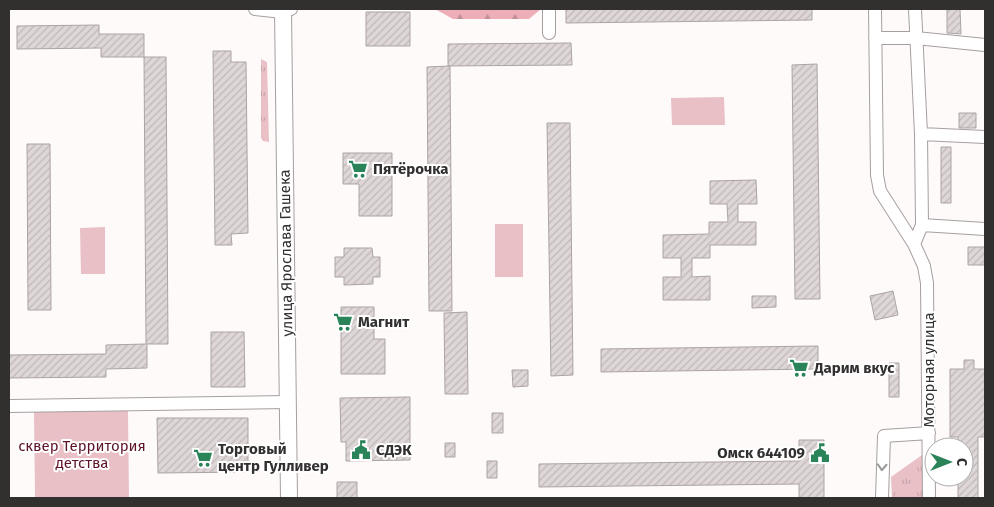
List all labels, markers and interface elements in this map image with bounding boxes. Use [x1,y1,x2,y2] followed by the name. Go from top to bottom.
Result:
[347,158,369,180] supermarket icon: Пятёрочка
[373,160,449,178] place label: Пятёрочка
[276,169,296,337] street label: улица Ярослава Гашека
[332,311,354,333] supermarket icon: Магнит
[920,312,938,428] street label: Моторная улица
[358,313,410,331] place label: Магнит
[788,357,810,379] supermarket icon: Дарим вкус
[813,359,895,377] place label: Дарим вкус
[18,437,146,472] park label: сквер Территория детства
[924,437,974,487] north arrow
[350,439,372,461] public building icon: СДЭК
[218,440,329,475] place label: Торговый центр Гулливер
[376,441,412,459] place label: СДЭК
[809,442,831,464] public building icon: Омск 644109
[717,444,805,462] place label: Омск 644109
[192,447,214,469] supermarket icon: Торговый центр Гулливер
[953,458,970,466] text: С
[877,463,888,471] one-way arrow

